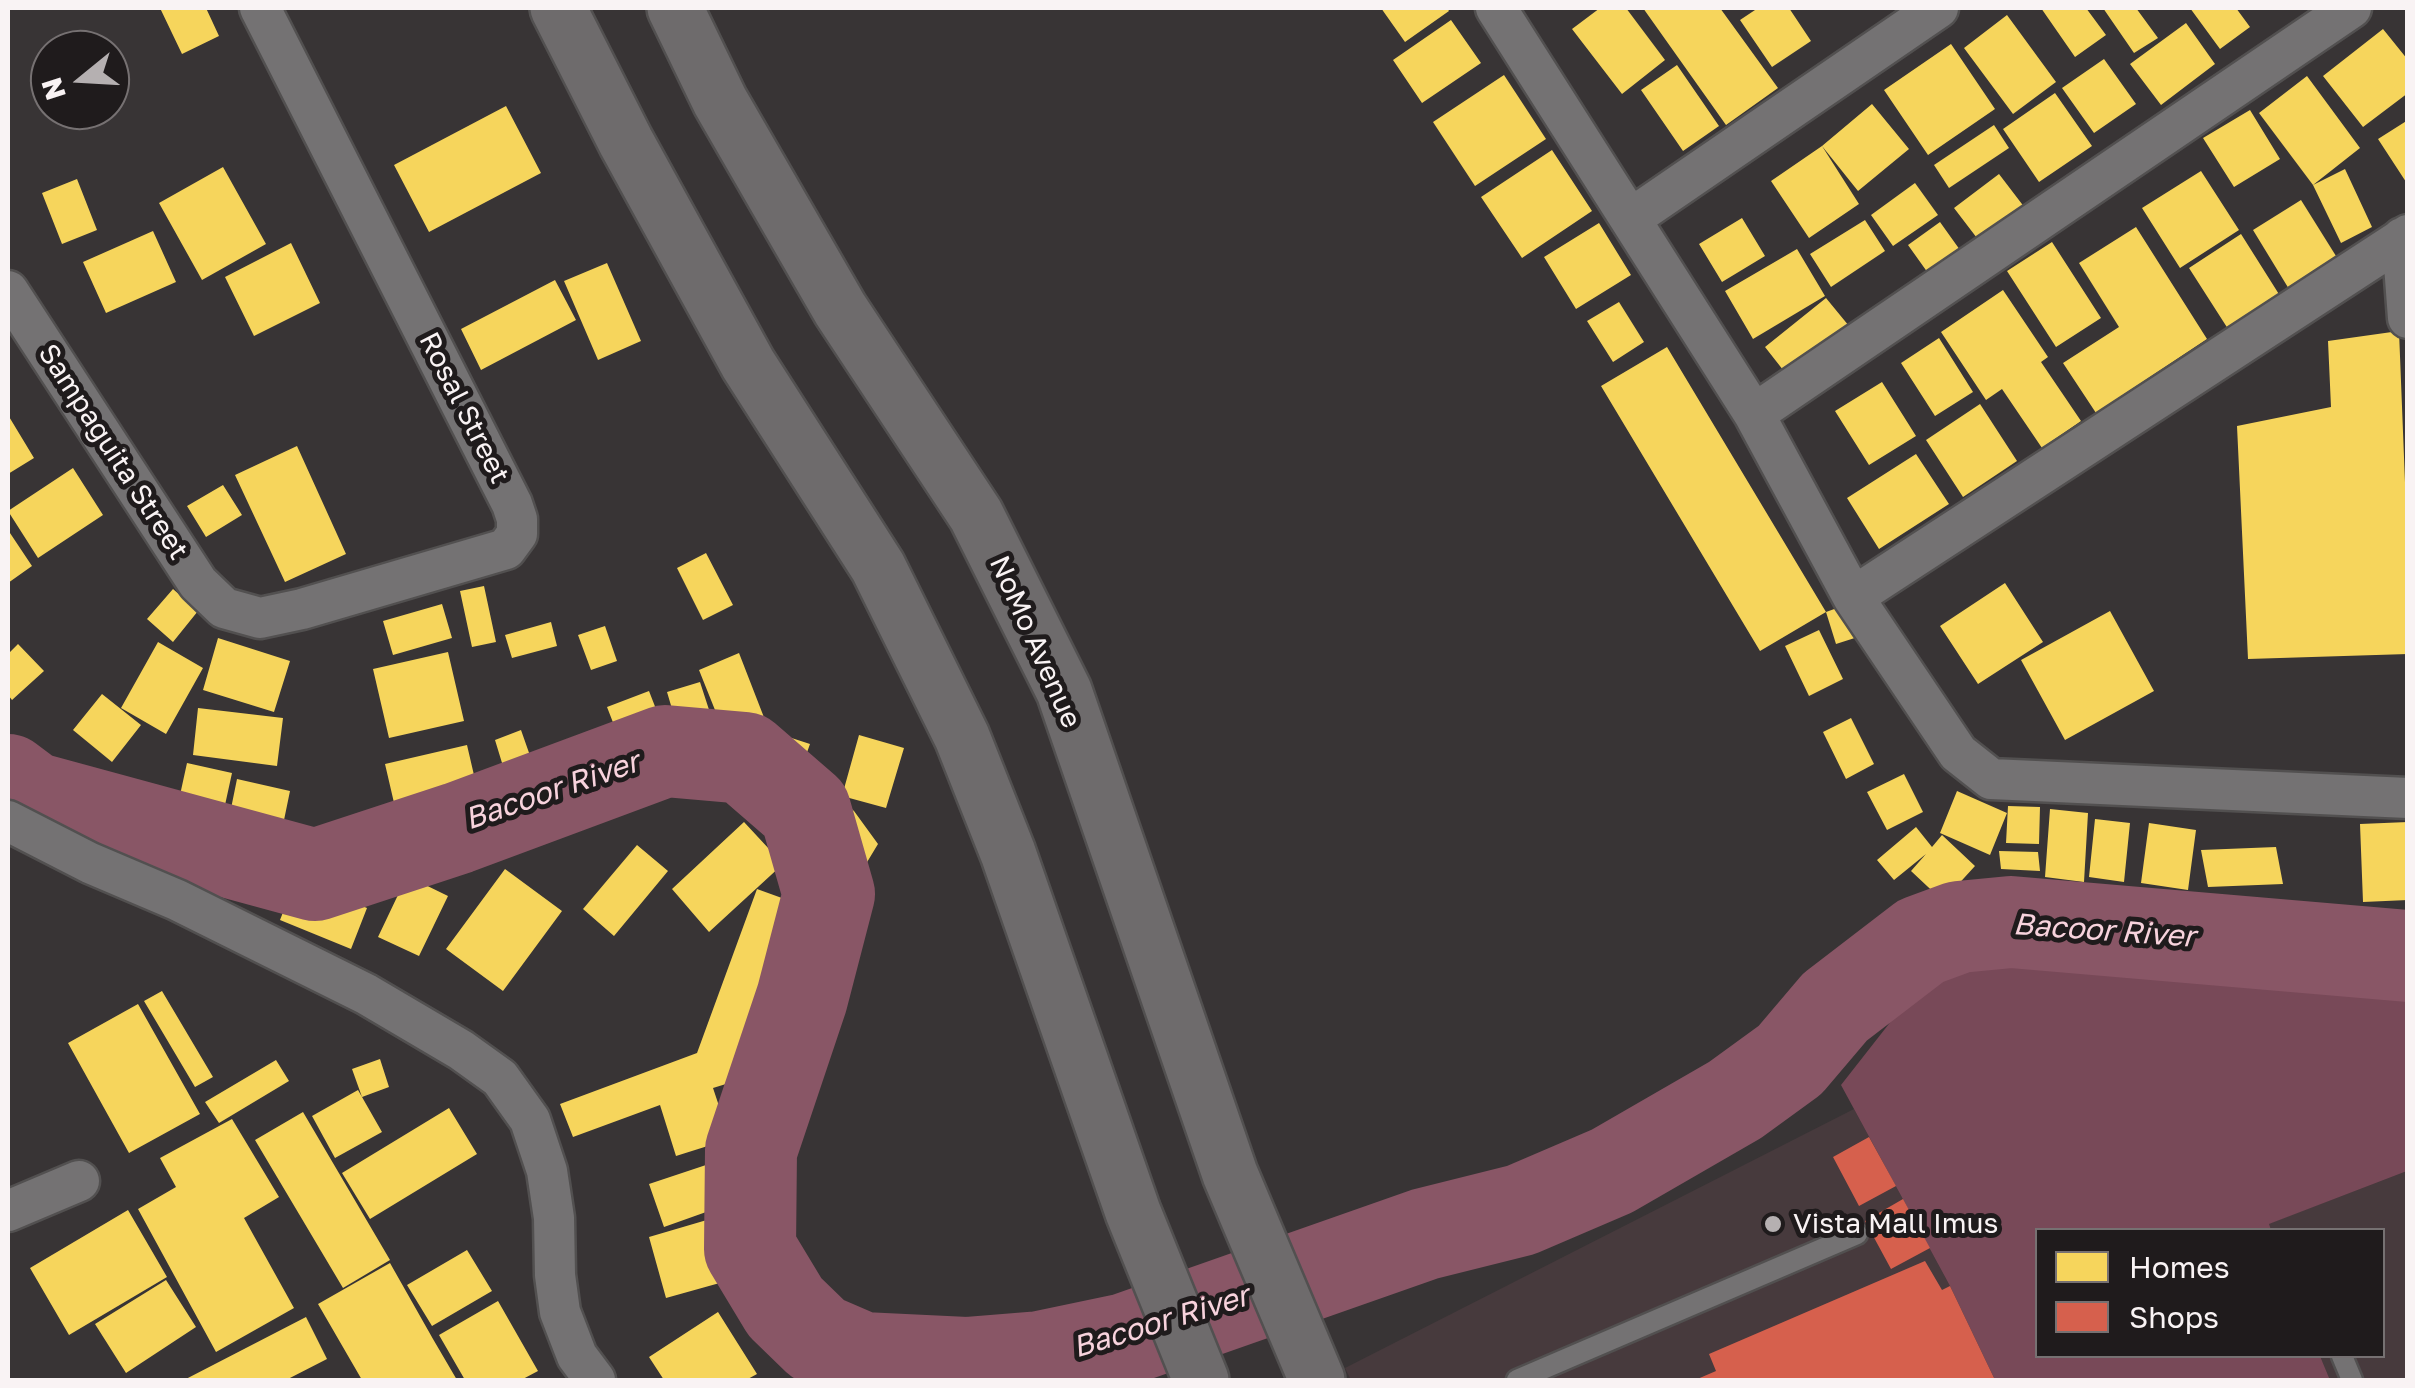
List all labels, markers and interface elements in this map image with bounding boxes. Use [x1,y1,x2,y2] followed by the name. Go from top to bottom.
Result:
[30,30,130,130] north arrow
[34,74,72,104] text: N
[412,327,516,489] street label: Rosal Street
[31,338,195,566] street label: Sampaguita Street
[982,551,1088,733] street label: NoMo Avenue
[460,744,644,838] water label: Bacoor River
[2012,907,2196,955] water label: Bacoor River
[1793,1207,1998,1241] place label: Vista Mall Imus
[1762,1213,1784,1235] marker: Vista Mall Imus
[2035,1228,2385,1358] legend
[2129,1249,2230,1285] text: Homes
[1069,1278,1253,1366] water label: Bacoor River
[2129,1299,2219,1335] text: Shops

